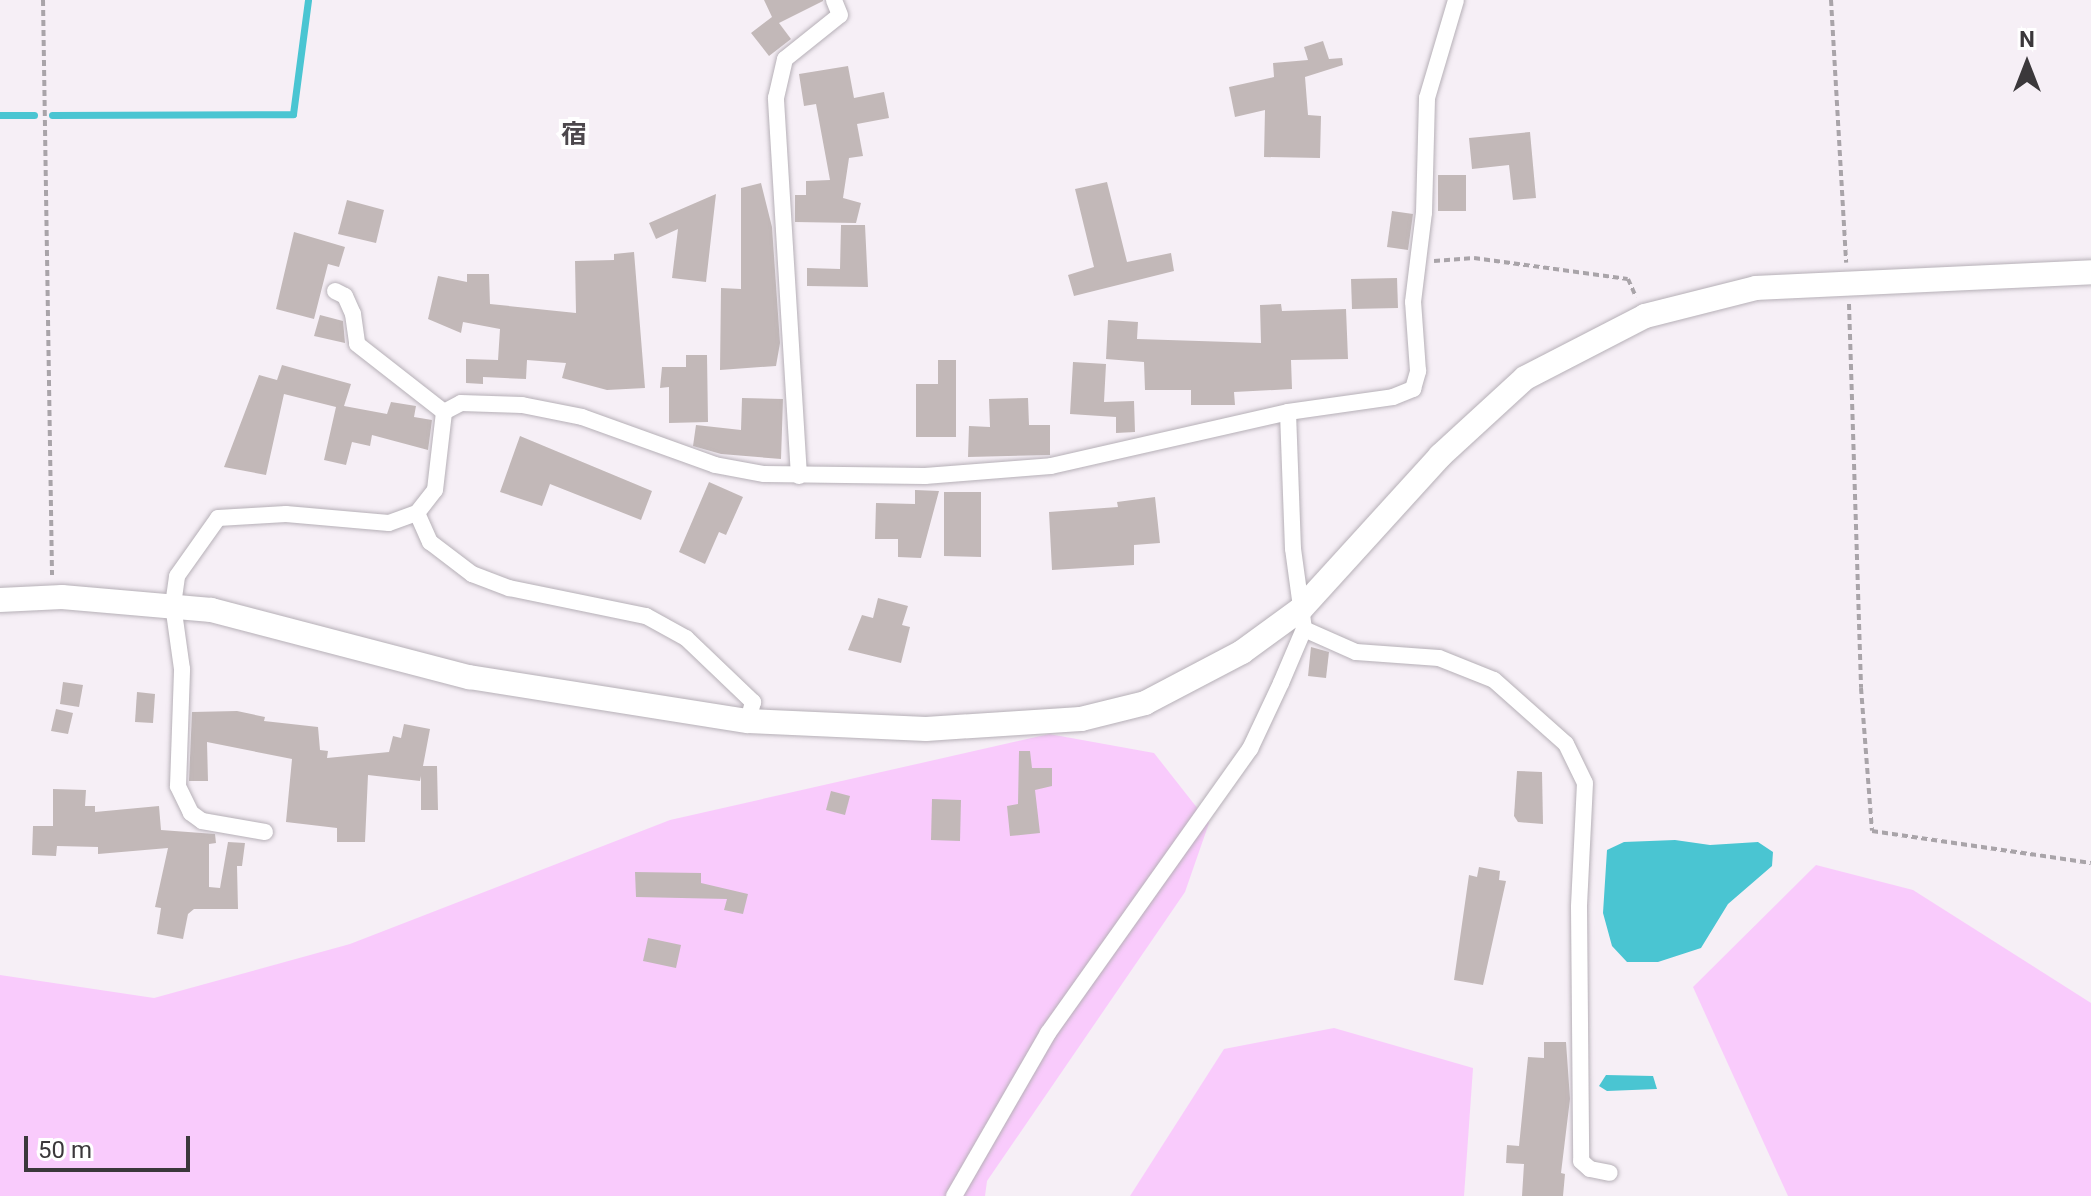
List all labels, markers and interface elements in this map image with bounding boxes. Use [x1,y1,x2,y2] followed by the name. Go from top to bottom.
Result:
[1987,24,2067,104] north arrow
[2019,27,2035,52] text: N
[561,119,587,151] district label: 宿
[28,1120,194,1170] scale bar
[38,1136,92,1164] text: 50 m

